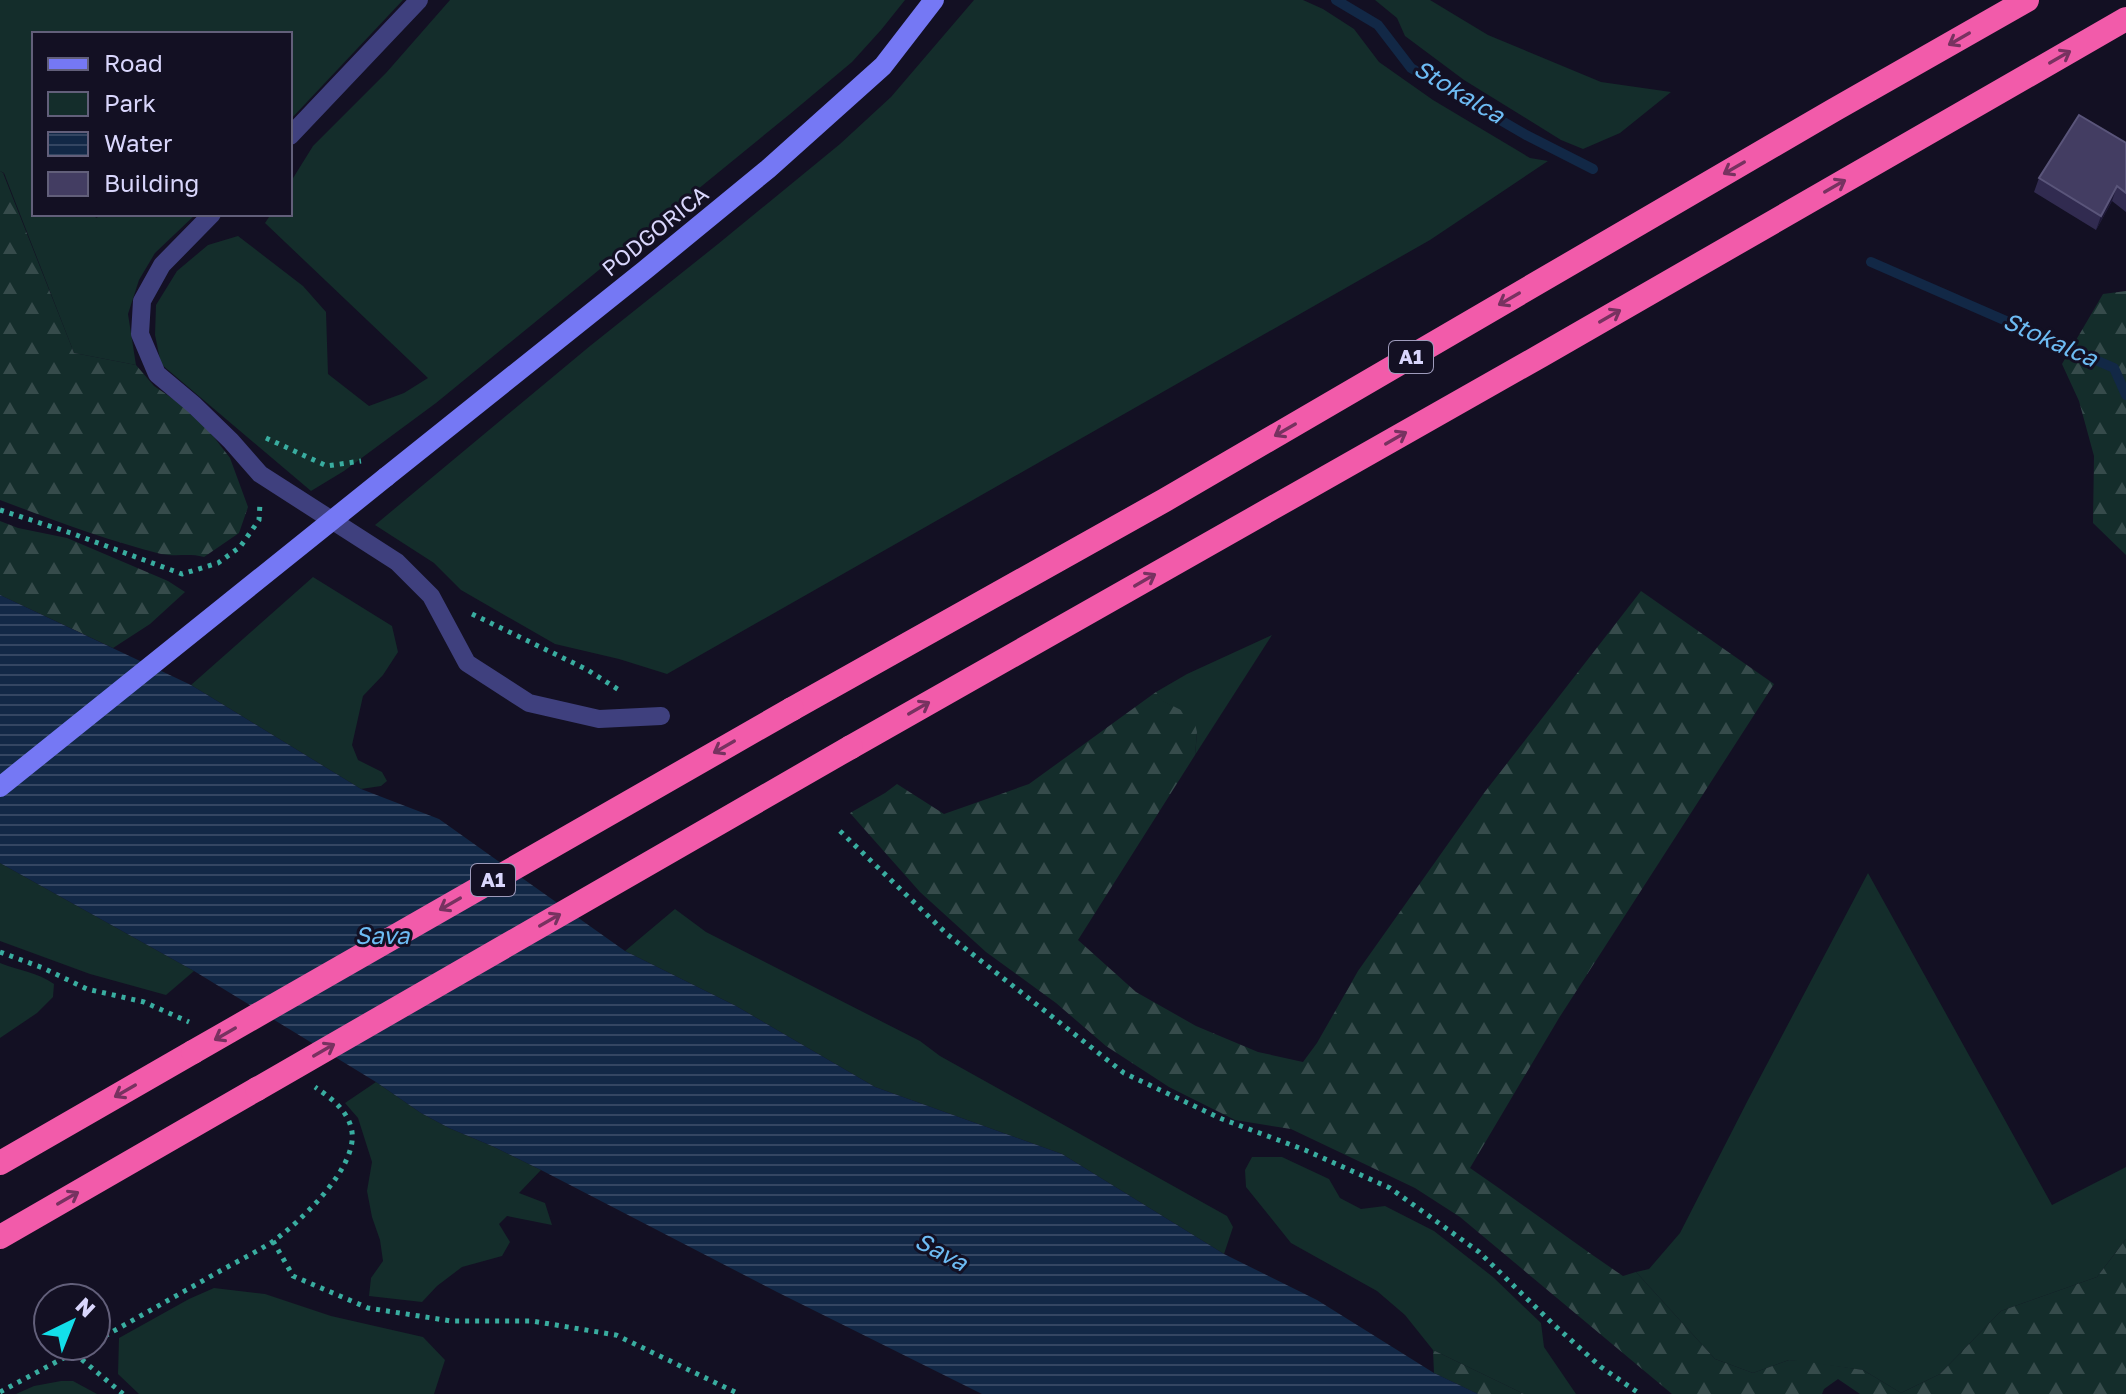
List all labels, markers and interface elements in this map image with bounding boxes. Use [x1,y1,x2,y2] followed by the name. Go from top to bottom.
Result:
[1948,31,1971,47] one-way arrow
[32,32,292,216] legend
[104,48,163,77] text: Road
[2048,49,2072,64] one-way arrow
[1410,53,1511,130] water label: Stokalca
[104,88,156,117] text: Park
[104,128,172,157] text: Water
[1723,160,1746,176] one-way arrow
[104,168,199,197] text: Building
[1823,178,1846,194] one-way arrow
[596,179,714,282] street label: PODGORICA
[1498,291,1521,307] one-way arrow
[1999,305,2103,373] water label: Stokalca
[1598,308,1621,324] one-way arrow
[1389,341,1433,373] road number: A1
[1273,423,1297,438] one-way arrow
[1384,430,1407,446] one-way arrow
[1133,572,1156,588] one-way arrow
[907,700,930,716] one-way arrow
[713,740,737,755] one-way arrow
[471,864,515,896] road number: A1
[439,896,462,912] one-way arrow
[537,912,561,927] one-way arrow
[355,920,411,949] water label: Sava
[214,1026,237,1042] one-way arrow
[312,1042,335,1058] one-way arrow
[114,1084,138,1099] one-way arrow
[55,1190,79,1205] one-way arrow
[911,1225,974,1277] water label: Sava
[32,1282,112,1362] north arrow
[71,1291,101,1323] text: N

